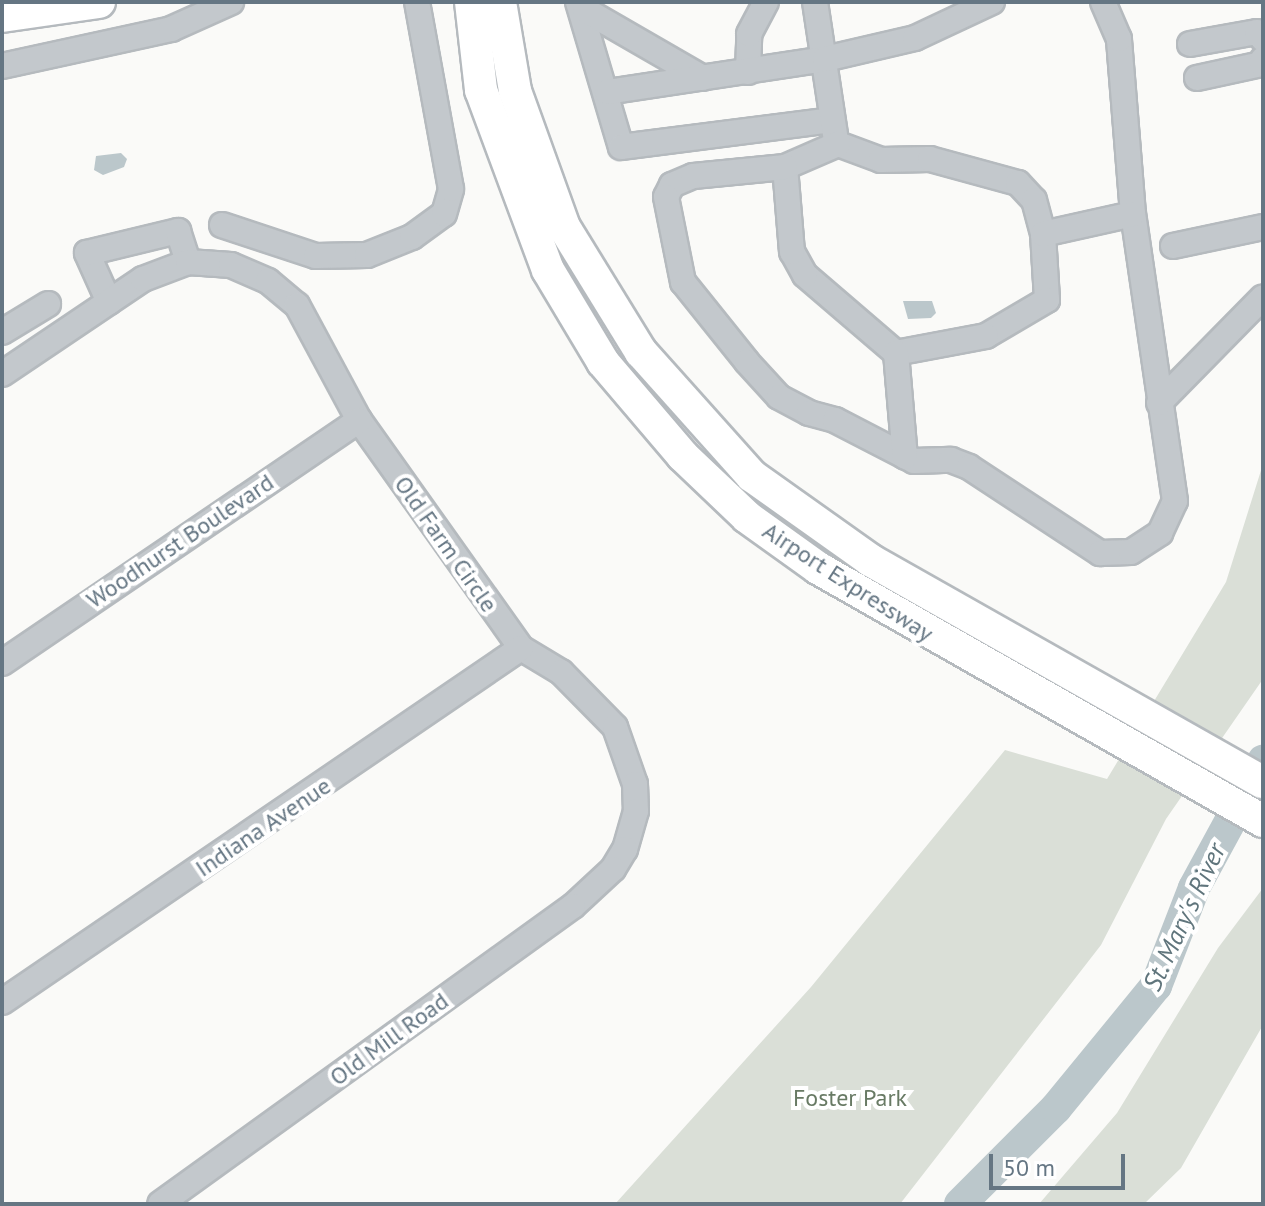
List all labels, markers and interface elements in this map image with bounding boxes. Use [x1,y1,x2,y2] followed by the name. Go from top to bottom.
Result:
[81,468,279,614] street label: Woodhurst Boulevard
[388,470,504,618] street label: Old Farm Circle
[757,516,939,648] street label: Airport Expressway
[190,771,336,883] street label: Indiana Avenue
[1136,837,1232,997] water label: St. Mary's River
[324,986,454,1092] street label: Old Mill Road
[793,1084,907,1112] park label: Foster Park
[993,1138,1129,1188] scale bar
[1003,1152,1055,1183] text: 50 m

